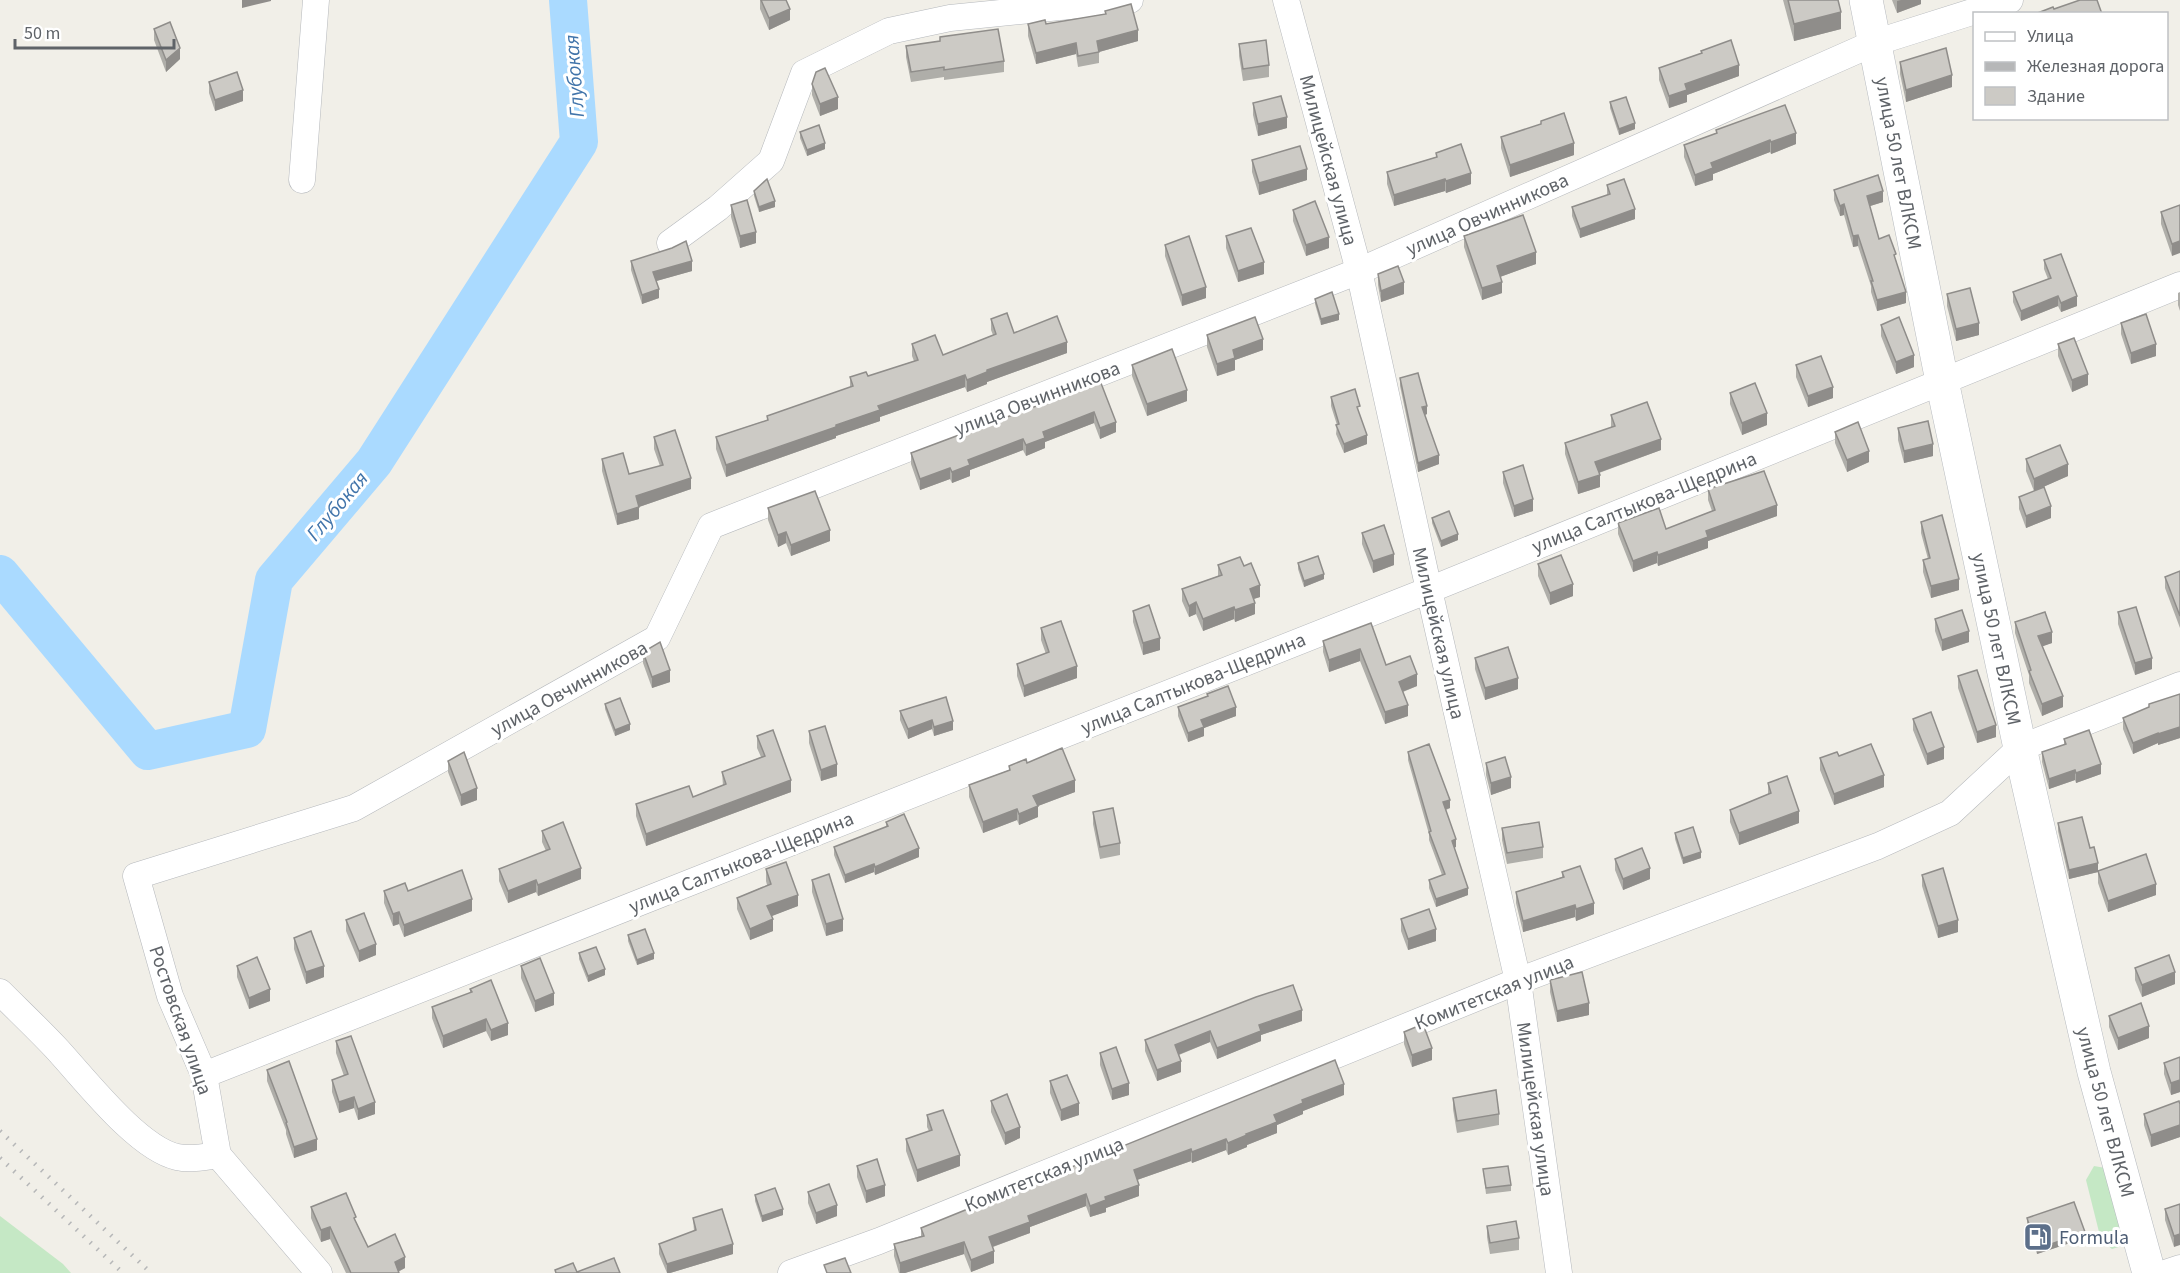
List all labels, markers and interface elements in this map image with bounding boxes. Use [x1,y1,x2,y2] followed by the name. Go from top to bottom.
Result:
[15,12,174,50] scale bar
[1973,12,2168,120] legend
[24,21,60,46] text: 50 m
[2027,24,2074,49] text: Улица
[556,34,592,118] water label: Глубокая
[2027,54,2164,79] text: Железная дорога
[1292,72,1364,249] street label: Милицейская улица
[1868,74,1929,252] street label: улица 50 лет ВЛКСМ
[2027,84,2085,109] text: Здание
[1401,166,1573,263] street label: улица Овчинникова
[950,354,1124,443] street label: улица Овчинникова
[1528,445,1761,561] street label: улица Салтыкова-Щедрина
[299,465,375,547] water label: Глубокая
[1405,544,1471,722] street label: Милицейская улица
[1964,550,2028,728] street label: улица 50 лет ВЛКСМ
[1077,626,1310,742] street label: улица Салтыкова-Щедрина
[486,634,653,744] street label: улица Овчинникова
[625,805,858,921] street label: улица Салтыкова-Щедрина
[141,942,219,1099] street label: Ростовская улица
[1411,948,1578,1038] street label: Комитетская улица
[1509,1020,1561,1198] street label: Милицейская улица
[2069,1024,2141,1201] street label: улица 50 лет ВЛКСМ
[961,1130,1128,1220] street label: Комитетская улица
[2022,1221,2054,1253] fuel station icon: Formula
[2059,1224,2129,1252] place label: Formula

